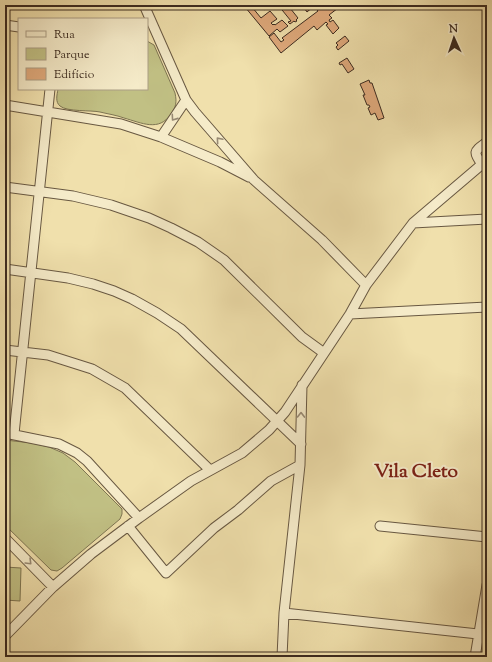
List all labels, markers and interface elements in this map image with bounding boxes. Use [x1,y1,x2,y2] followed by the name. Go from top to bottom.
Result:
[18,18,148,90] legend
[434,18,474,58] north arrow
[448,21,459,37] text: N
[54,26,75,44] text: Rua
[54,46,90,64] text: Parque
[54,66,95,84] text: Edifício
[172,114,179,121] one-way arrow
[217,137,224,144] one-way arrow
[297,412,305,418] one-way arrow
[374,459,459,486] district label: Vila Cleto
[24,557,32,565] one-way arrow

